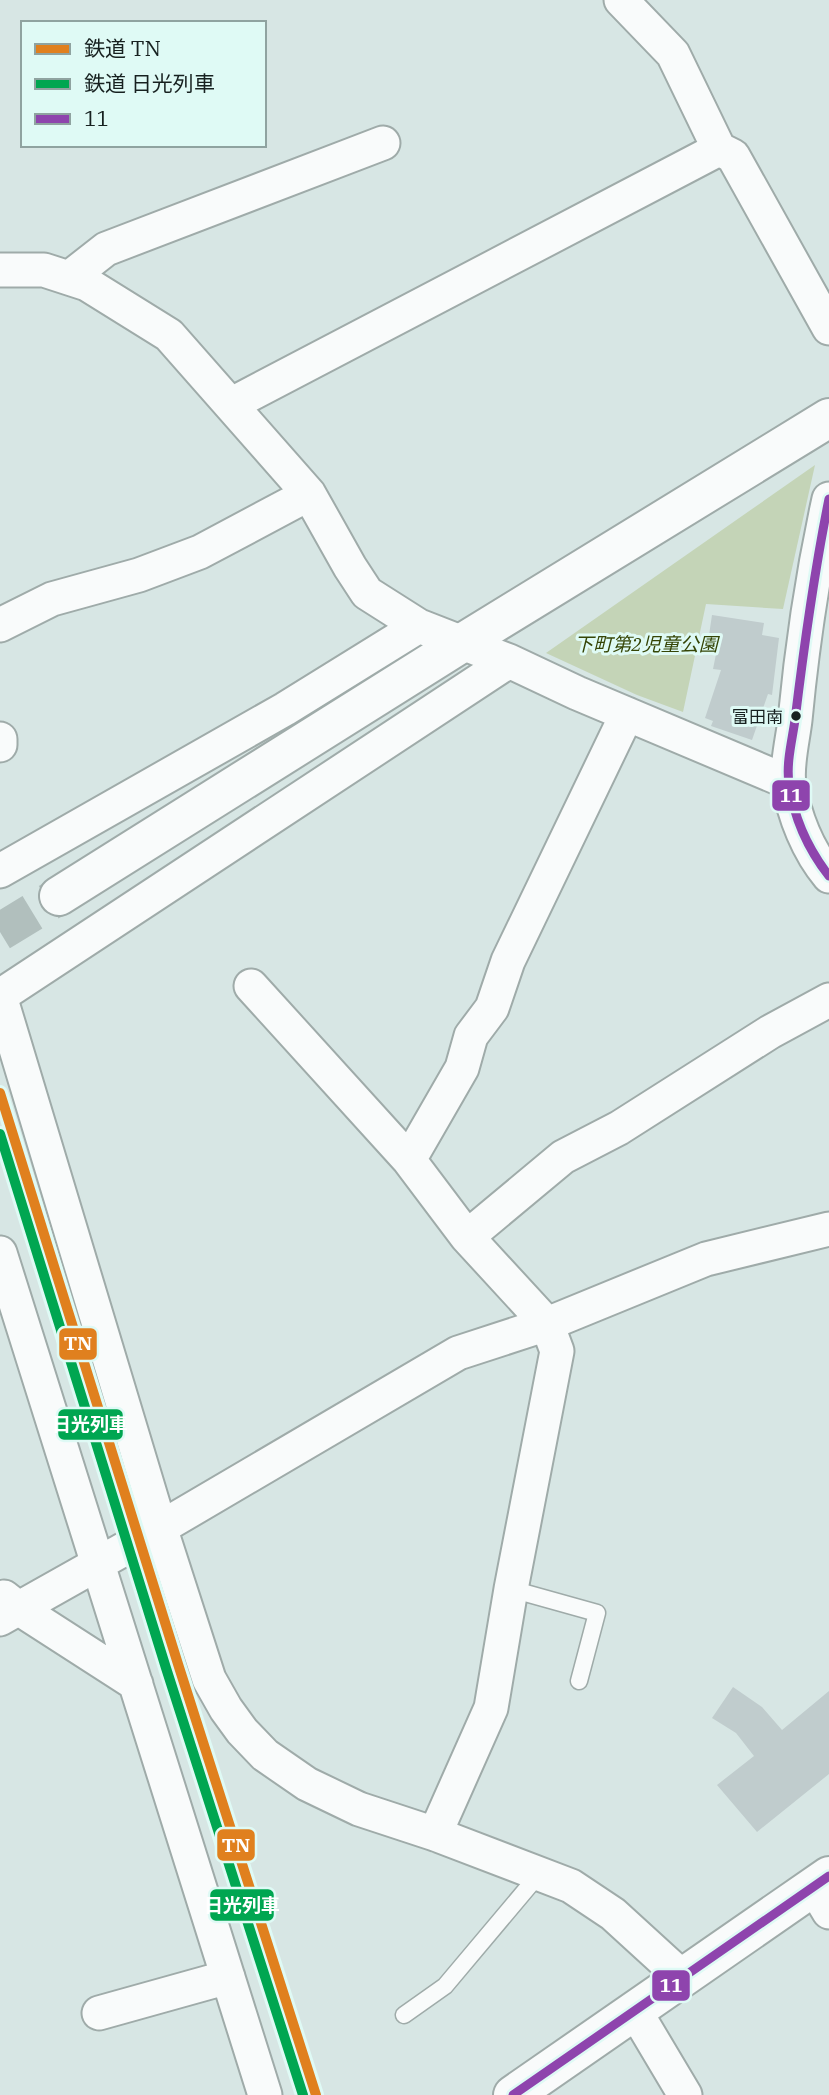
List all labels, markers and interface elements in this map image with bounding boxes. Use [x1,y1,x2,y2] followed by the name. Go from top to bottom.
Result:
[21,21,266,147] legend
[84,34,161,62] text: 鉄道 TN
[84,69,215,97] text: 鉄道 日光列車
[84,104,109,132] text: 11
[574,632,721,656] park label: 下町第2児童公園
[732,706,783,728] place label: 富田南
[789,709,803,723] marker: 富田南
[771,779,811,812] line badge: 11
[780,783,802,807] text: 11
[58,1327,98,1361] line badge: TN
[64,1331,92,1355] text: TN
[57,1408,124,1441] line badge: 日光列車
[52,1412,128,1436] text: 日光列車
[216,1828,256,1862] line badge: TN
[222,1833,250,1857] text: TN
[209,1888,275,1922] line badge: 日光列車
[204,1893,280,1917] text: 日光列車
[651,1969,691,2002] line badge: 11
[660,1973,682,1997] text: 11

